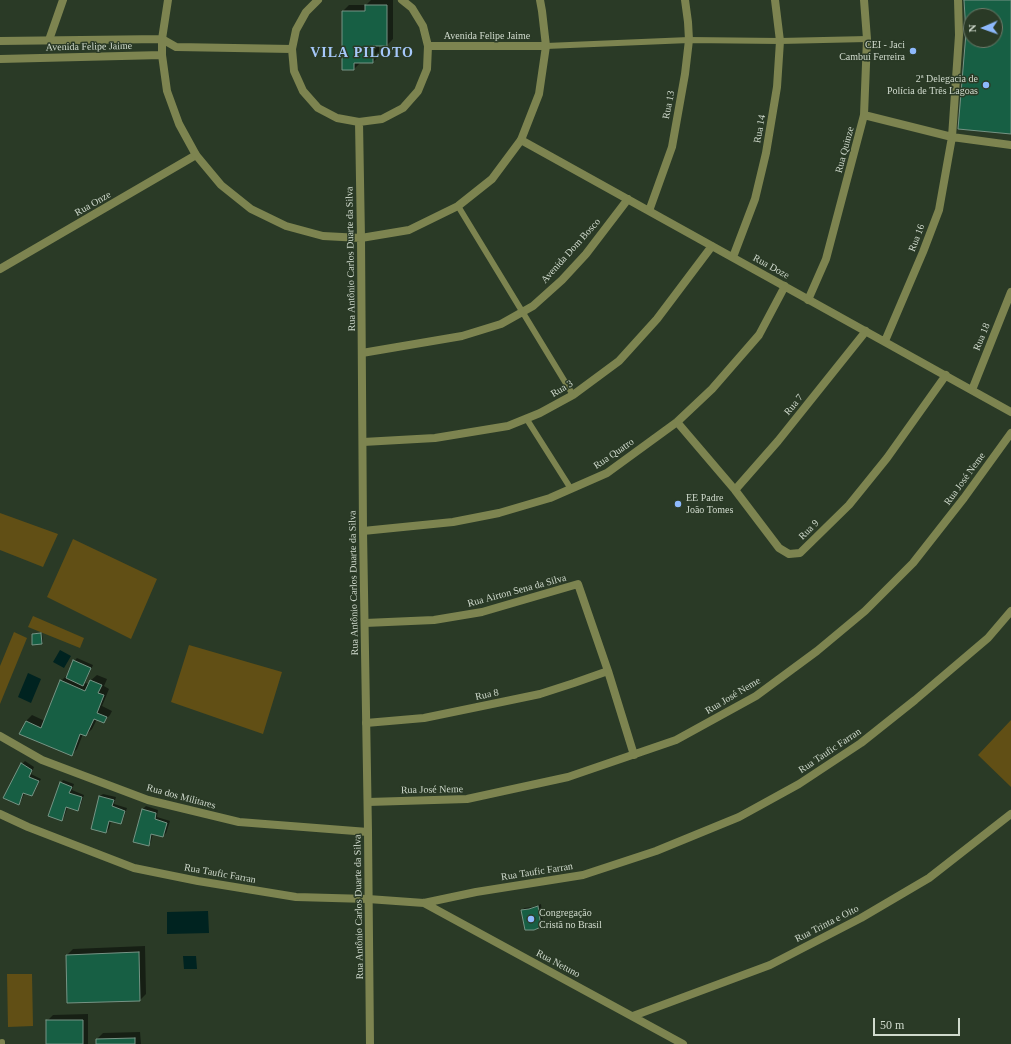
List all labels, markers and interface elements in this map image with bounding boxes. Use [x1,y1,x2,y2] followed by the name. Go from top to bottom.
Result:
[963,8,1003,48] north arrow
[966,24,978,33] text: N
[444,30,530,42] street label: Avenida Felipe Jaime
[839,39,905,62] place label: CEI - Jaci Cambuí Ferreira
[46,40,132,54] street label: Avenida Felipe Jaime
[310,45,414,61] district label: VILA PILOTO
[908,46,918,56] marker: CEI - Jaci Cambuí Ferreira
[887,73,978,96] place label: 2ª Delegacia de Polícia de Três Lagoas
[981,80,991,90] marker: 2ª Delegacia de Polícia de Três Lagoas
[660,90,678,120] street label: Rua 13
[752,114,768,144] street label: Rua 14
[833,126,857,174] street label: Rua Quinze
[344,187,358,331] street label: Rua Antônio Carlos Duarte da Silva
[73,189,113,219] street label: Rua Onze
[539,216,603,286] street label: Avenida Dom Bosco
[906,222,928,254] street label: Rua 16
[751,252,791,282] street label: Rua Doze
[971,321,993,353] street label: Rua 18
[549,378,575,400] street label: Rua 3
[782,392,806,418] street label: Rua 7
[591,436,637,472] street label: Rua Quatro
[942,450,988,508] street label: Rua José Neme
[686,492,733,516] place label: EE Padre João Tomes
[673,499,683,509] marker: EE Padre João Tomes
[347,511,361,655] street label: Rua Antônio Carlos Duarte da Silva
[796,517,822,543] street label: Rua 9
[466,572,568,610] street label: Rua Airton Sena da Silva
[703,675,763,717] street label: Rua José Neme
[474,687,500,703] street label: Rua 8
[797,726,863,776] street label: Rua Taufic Farran
[145,782,217,812] street label: Rua dos Militares
[401,783,463,797] street label: Rua José Neme
[352,835,366,979] street label: Rua Antônio Carlos Duarte da Silva
[500,860,574,884] street label: Rua Taufic Farran
[183,862,257,886] street label: Rua Taufic Farran
[793,903,861,945] street label: Rua Trinta e Oito
[539,907,602,930] place label: Congregação Cristã no Brasil
[526,914,536,924] marker: Congregação Cristã no Brasil
[534,947,582,981] street label: Rua Netuno
[875,1010,962,1036] scale bar
[880,1018,904,1032] text: 50 m

